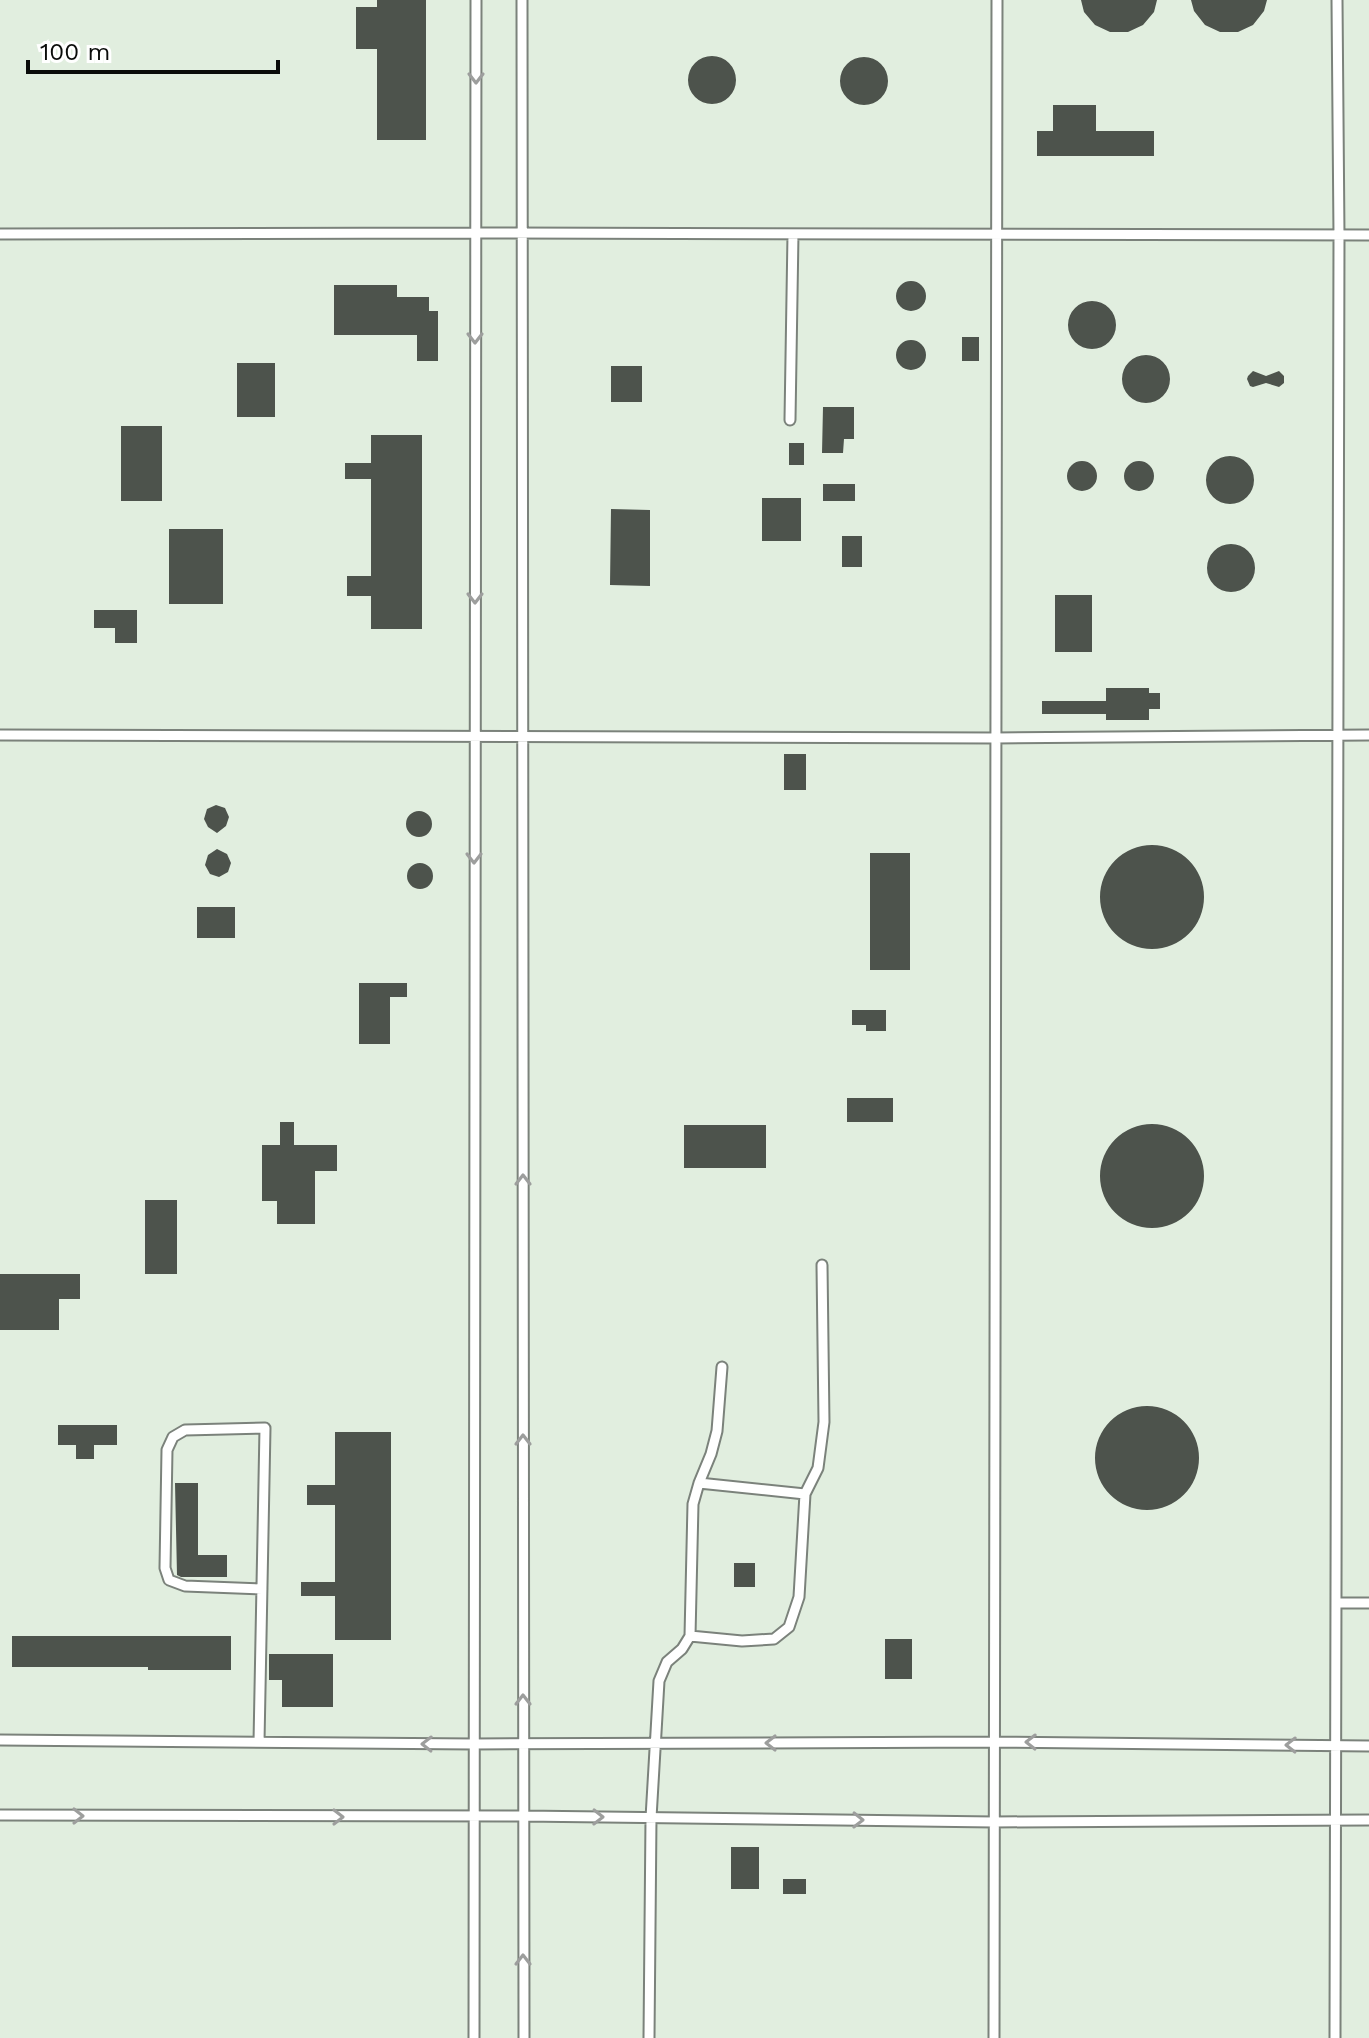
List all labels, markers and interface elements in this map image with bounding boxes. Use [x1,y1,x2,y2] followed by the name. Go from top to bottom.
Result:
[28,24,278,74] scale bar
[40,38,110,66] text: 100 m
[467,72,485,85] one-way arrow
[466,332,484,345] one-way arrow
[466,592,484,605] one-way arrow
[465,852,483,865] one-way arrow
[514,1173,532,1186] one-way arrow
[514,1433,532,1446] one-way arrow
[514,1693,532,1706] one-way arrow
[764,1734,777,1752] one-way arrow
[1024,1734,1037,1751] one-way arrow
[420,1735,433,1753] one-way arrow
[1284,1736,1297,1754] one-way arrow
[72,1807,85,1825] one-way arrow
[332,1808,345,1826] one-way arrow
[592,1808,605,1826] one-way arrow
[852,1811,865,1829] one-way arrow
[514,1953,532,1966] one-way arrow

